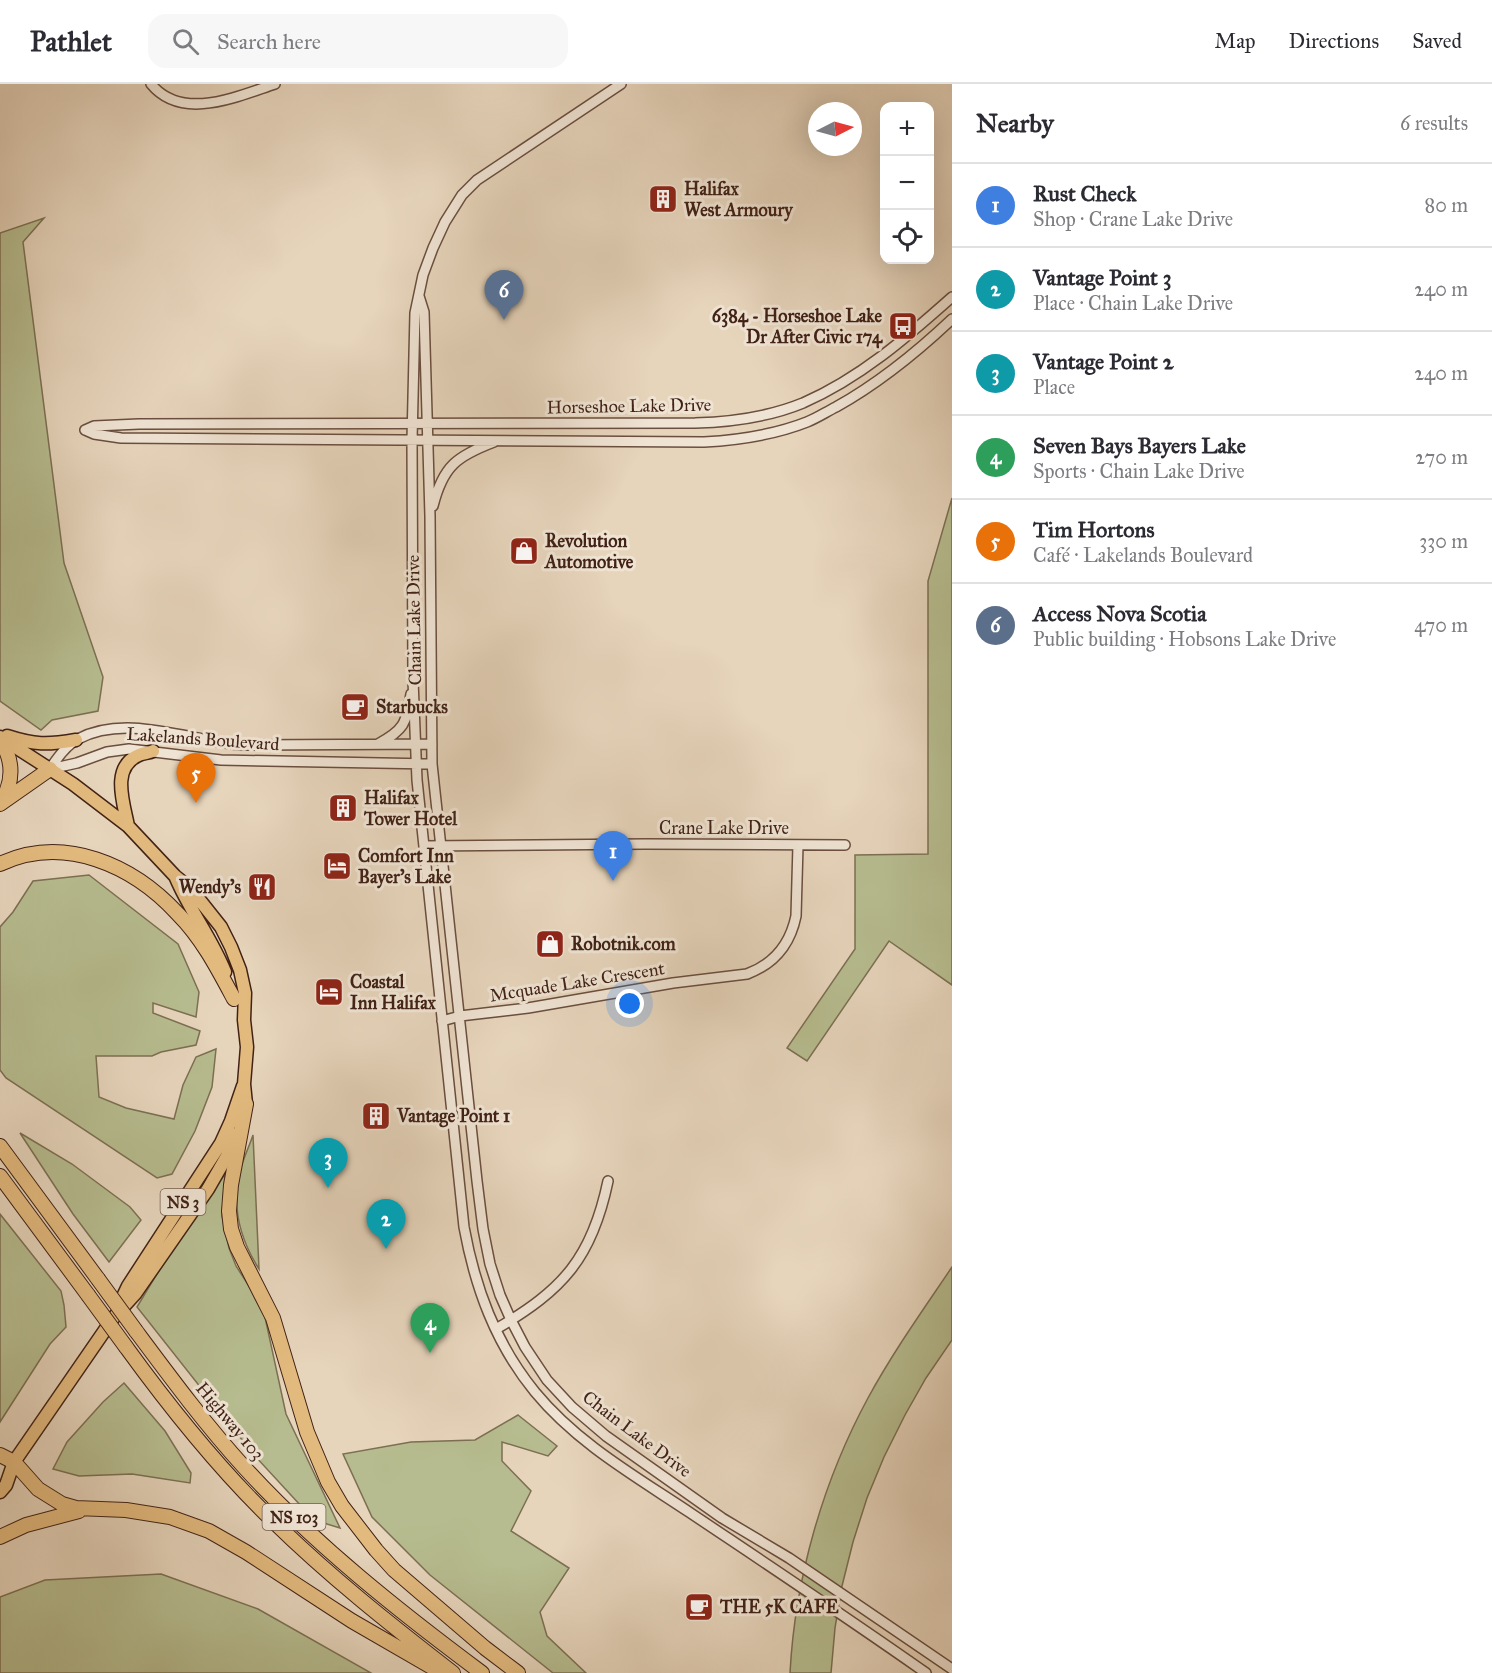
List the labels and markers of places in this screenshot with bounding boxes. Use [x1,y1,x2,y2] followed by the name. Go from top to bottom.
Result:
[684,178,794,222] place label: Halifax West Armoury
[647,183,679,215] building icon: Halifax West Armoury
[484,270,524,320] pin: 6
[712,305,883,349] place label: 6384 - Horseshoe Lake Dr After Civic 174
[887,310,919,342] bus stop icon: 6384 - Horseshoe Lake Dr After Civic 174
[544,530,634,573] place label: Revolution Automotive
[508,535,540,567] shop icon: Revolution Automotive
[339,691,371,723] cafe icon: Starbucks
[376,696,448,718] place label: Starbucks
[176,754,216,803] pin: 5
[363,787,458,830] place label: Halifax Tower Hotel
[327,792,359,824] building icon: Halifax Tower Hotel
[594,832,632,881] pin: 1
[358,845,454,889] place label: Comfort Inn Bayer's Lake
[321,850,353,882] hotel icon: Comfort Inn Bayer's Lake
[246,871,278,903] restaurant icon: Wendy's
[179,876,241,899] place label: Wendy's
[534,928,566,960] shop icon: Robotnik.com
[571,933,677,955] place label: Robotnik.com
[350,971,437,1014] place label: Coastal Inn Halifax
[313,976,345,1008] hotel icon: Coastal Inn Halifax
[360,1100,392,1132] building icon: Vantage Point 1
[396,1105,510,1128] place label: Vantage Point 1
[308,1138,348,1188] pin: 3
[366,1200,406,1249] pin: 2
[410,1304,450,1353] pin: 4
[683,1591,715,1623] cafe icon: THE 5K CAFE
[719,1596,839,1618] place label: THE 5K CAFE

